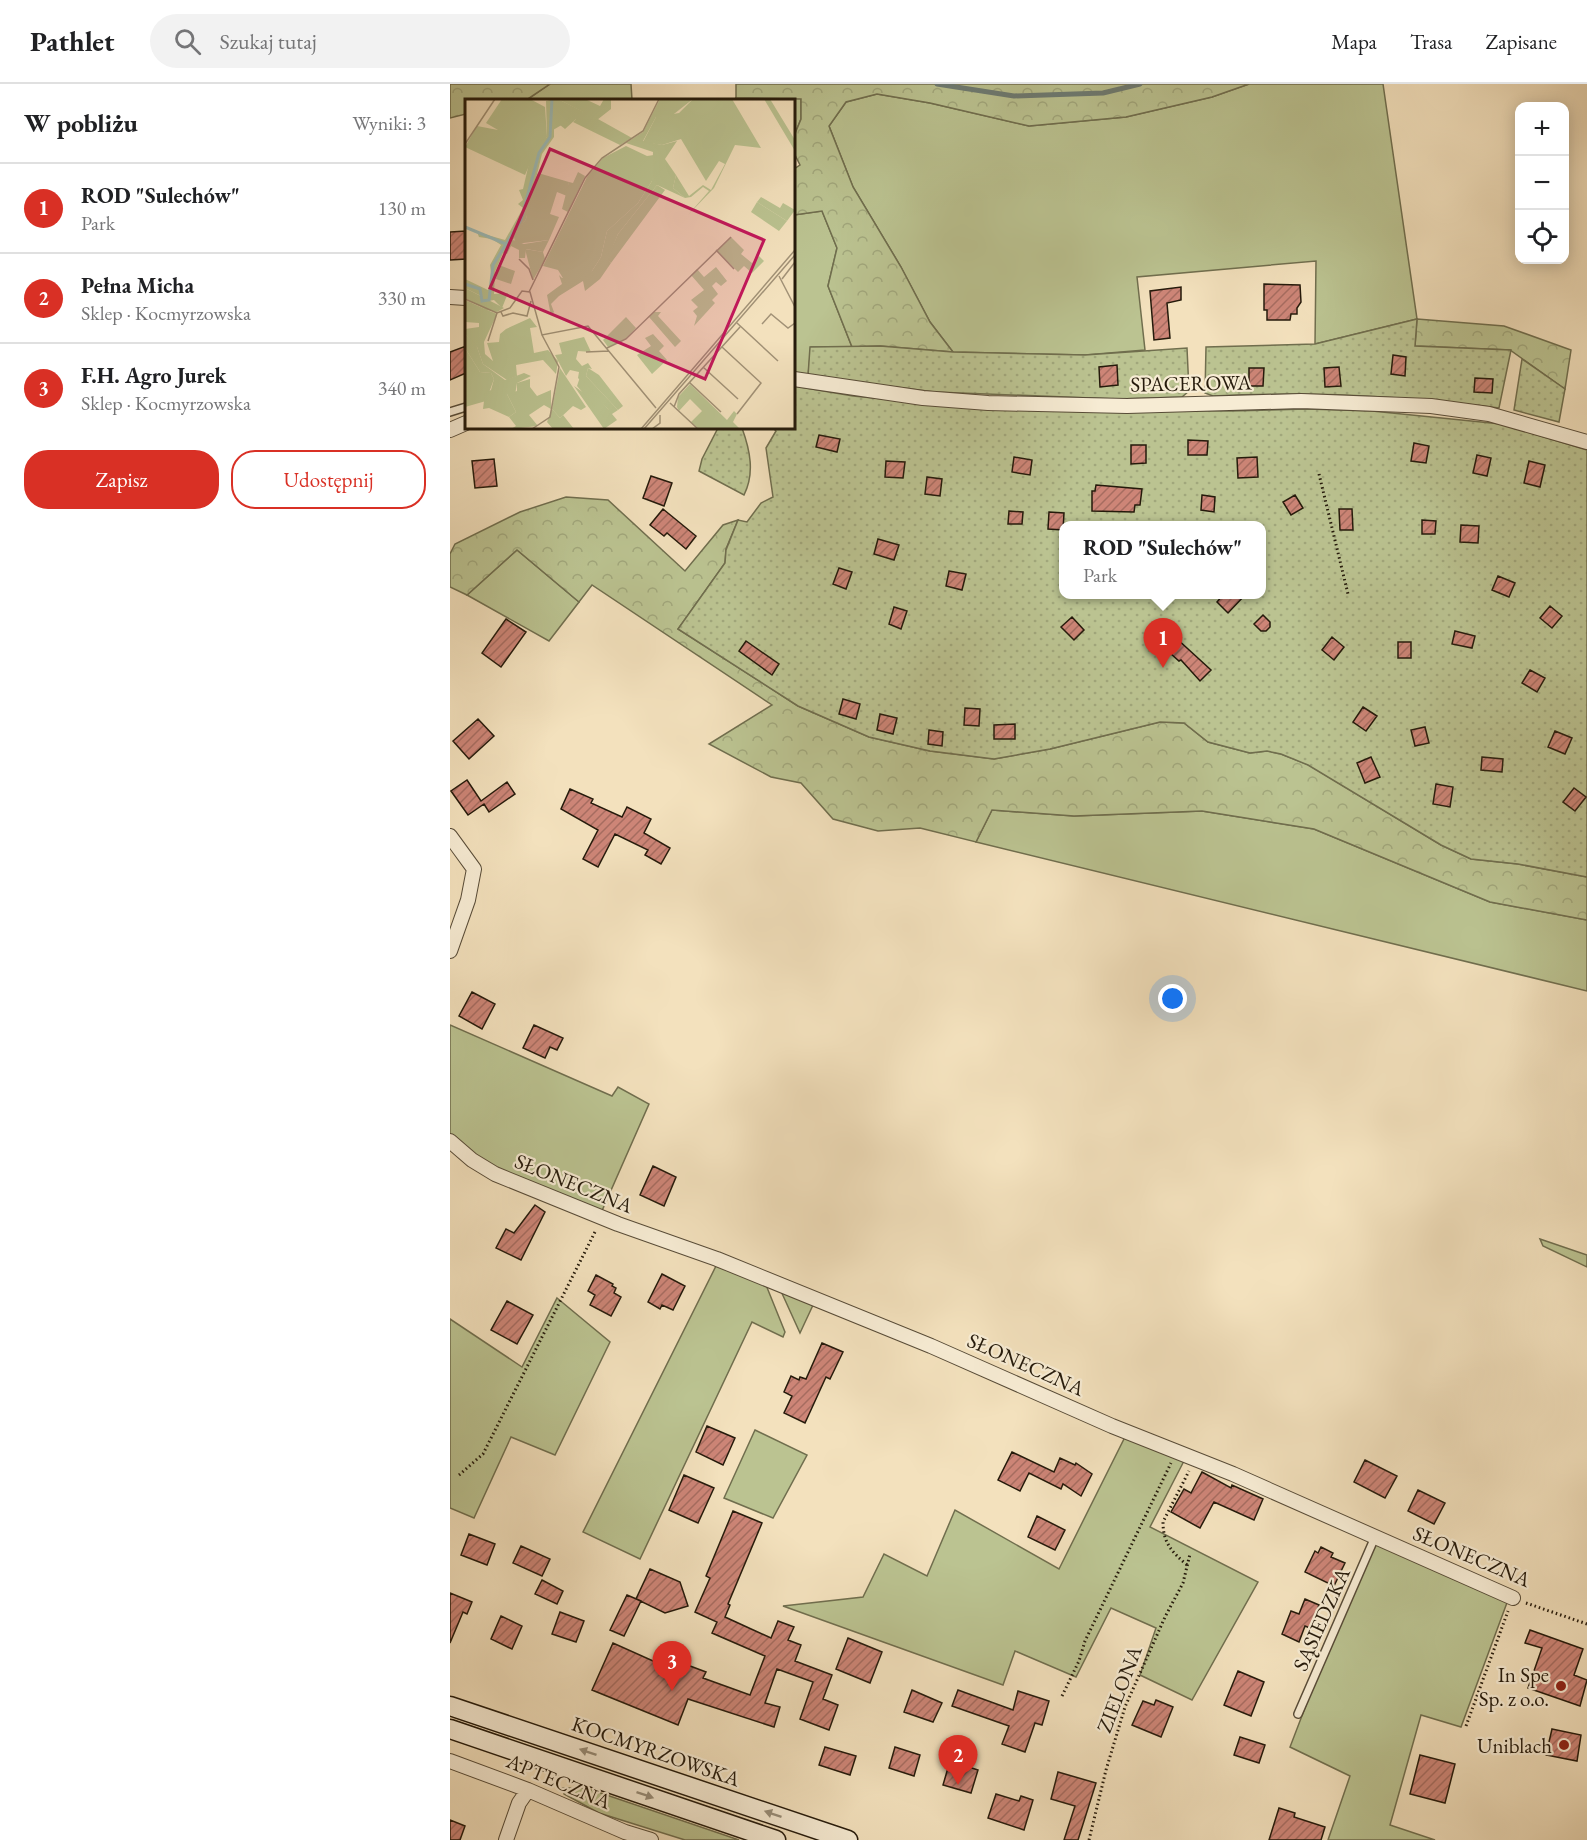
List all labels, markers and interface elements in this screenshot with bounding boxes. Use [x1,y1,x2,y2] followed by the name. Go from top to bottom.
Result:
[150,14,570,68] search box
[30,23,114,59] text: Pathlet
[171,25,204,58] icon: search
[219,27,317,56] text: Szukaj tutaj
[1331,28,1377,55] text: Mapa
[1410,28,1452,55] text: Trasa
[1485,28,1557,55] text: Zapisane
[465,99,795,429] inset map
[1515,102,1569,264] map controls
[1515,102,1569,156] button: +
[24,106,138,140] text: W pobliżu
[353,110,426,136] text: Wyniki: 3
[1515,156,1569,210] button: −
[81,181,240,210] text: ROD "Sulechów"
[38,195,49,221] text: 1
[378,195,426,221] text: 130 m
[81,210,115,236] text: Park
[1515,210,1569,264] button: locate
[81,271,194,300] text: Pełna Micha
[38,285,49,311] text: 2
[378,285,426,311] text: 330 m
[81,300,251,326] text: Sklep · Kocmyrzowska
[81,361,227,390] text: F.H. Agro Jurek
[1130,368,1252,398] street label: SPACEROWA
[38,375,49,401] text: 3
[378,375,426,401] text: 340 m
[81,390,251,416] text: Sklep · Kocmyrzowska
[24,450,219,509] button: Zapisz
[231,450,426,509] button: Udostępnij
[1059,521,1266,599] popup
[1083,533,1242,562] text: ROD "Sulechów"
[1083,562,1117,588] text: Park
[1144,618,1182,668] pin: 1
[1158,984,1187,1013] your location
[511,1147,638,1219] street label: SŁONECZNA
[963,1326,1089,1402] street label: SŁONECZNA
[1409,1519,1535,1593] street label: SŁONECZNA
[1286,1563,1356,1675] street label: SĄSIEDZKA
[1090,1641,1148,1736] street label: ZIELONA
[652,1642,692,1691] pin: 3
[1479,1661,1549,1712] place label: In Spe Sp. z o.o.
[1554,1679,1568,1693] marker: In Spe Sp. z o.o.
[568,1710,744,1793] street label: KOCMYRZOWSKA
[1477,1732,1552,1759] place label: Uniblach
[938,1736,978,1785] pin: 2
[1557,1738,1571,1752] marker: Uniblach
[502,1747,616,1815] street label: APTECZNA
[579,1747,597,1757] one-way arrow
[636,1791,654,1800] one-way arrow
[764,1809,782,1819] one-way arrow

